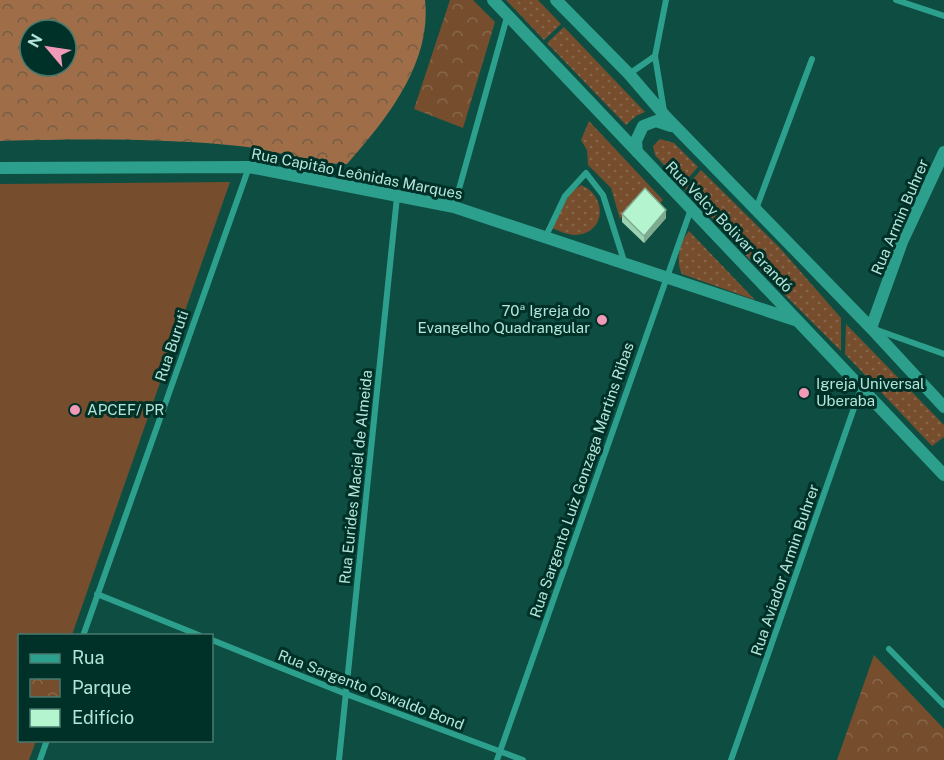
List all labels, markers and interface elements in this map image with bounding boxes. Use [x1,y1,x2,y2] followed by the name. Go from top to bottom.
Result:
[18,18,78,78] north arrow
[24,31,47,51] text: N
[250,145,464,202] street label: Rua Capitão Leônidas Marques
[868,156,932,277] street label: Rua Armin Buhrer
[662,158,796,295] street label: Rua Velcy Bolivar Grandó
[417,302,590,336] place label: 70ª Igreja do Evangelho Quadrangular
[152,308,192,383] street label: Rua Buruti
[595,313,609,327] marker: 70ª Igreja do Evangelho Quadrangular
[526,340,637,620] street label: Rua Sargento Luiz Gonzaga Martins Ribas
[336,369,375,585] street label: Rua Eurides Maciel de Almeida
[816,375,925,409] place label: Igreja Universal Uberaba
[797,386,811,400] marker: Igreja Universal Uberaba
[87,401,165,418] place label: APCEF/ PR
[68,403,82,417] marker: APCEF/ PR
[747,482,822,658] street label: Rua Aviador Armin Buhrer
[18,634,213,742] legend
[276,646,467,733] street label: Rua Sargento Oswaldo Bond
[72,647,104,668] text: Rua
[72,677,132,698] text: Parque
[72,707,134,728] text: Edifício

